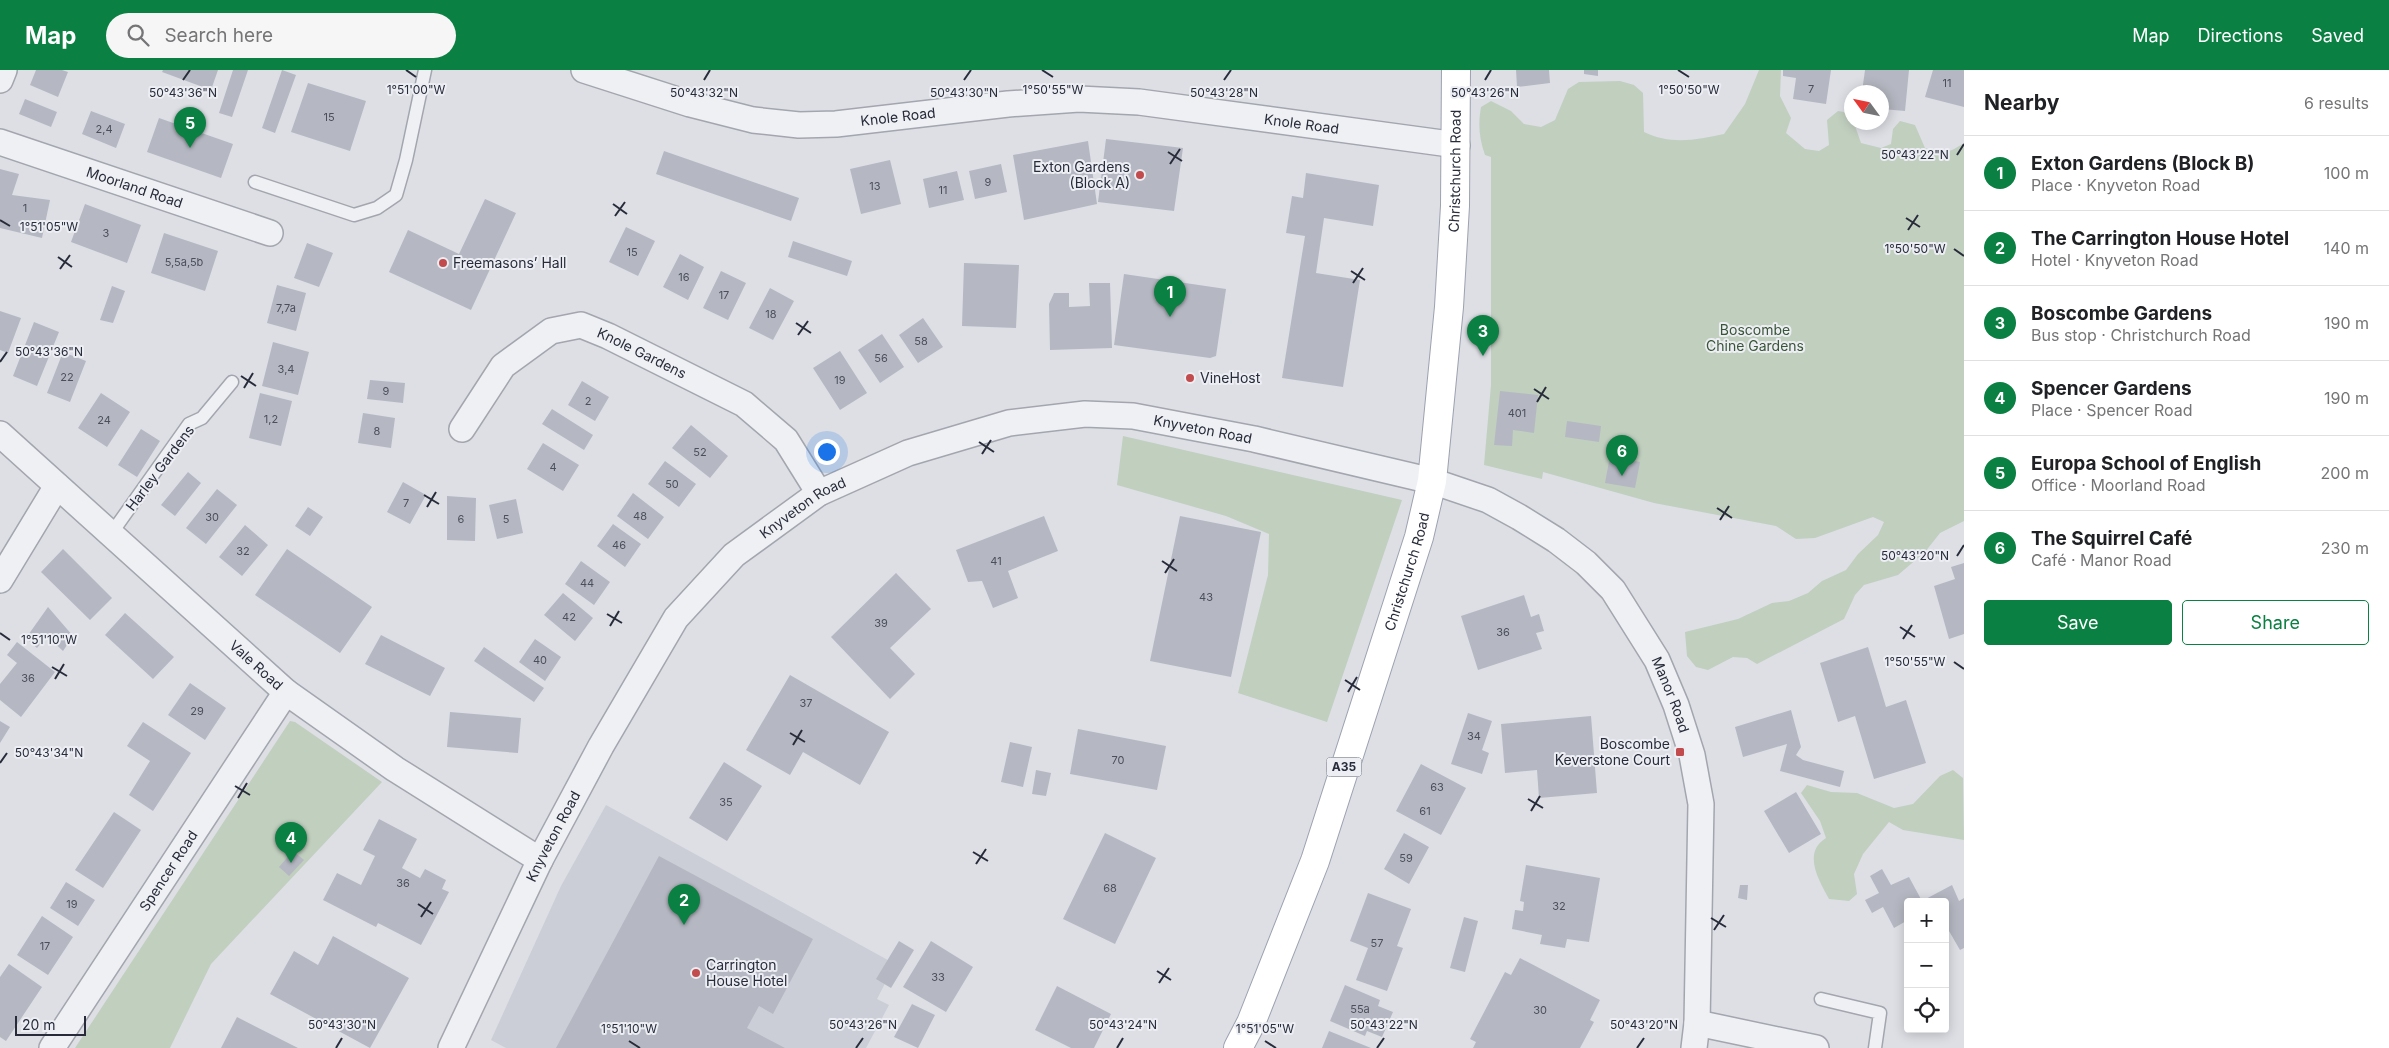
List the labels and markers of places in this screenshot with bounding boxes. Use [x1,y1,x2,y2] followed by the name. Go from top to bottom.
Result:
[174,107,206,148] pin: 5
[1033,158,1130,191] place label: Exton Gardens (Block A)
[1134,169,1146,181] marker: Exton Gardens (Block A)
[453,254,566,271] place label: Freemasons’ Hall
[437,257,449,269] marker: Freemasons’ Hall
[1154,276,1186,317] pin: 1
[1467,315,1499,356] pin: 3
[1200,369,1261,386] place label: VineHost
[1184,372,1196,384] marker: VineHost
[1606,435,1638,476] pin: 6
[1555,735,1670,768] place label: Boscombe Keverstone Court
[1674,746,1686,758] marker: Boscombe Keverstone Court
[275,822,307,863] pin: 4
[668,884,700,925] pin: 2
[706,956,787,989] place label: Carrington House Hotel
[690,967,702,979] marker: Carrington House Hotel

